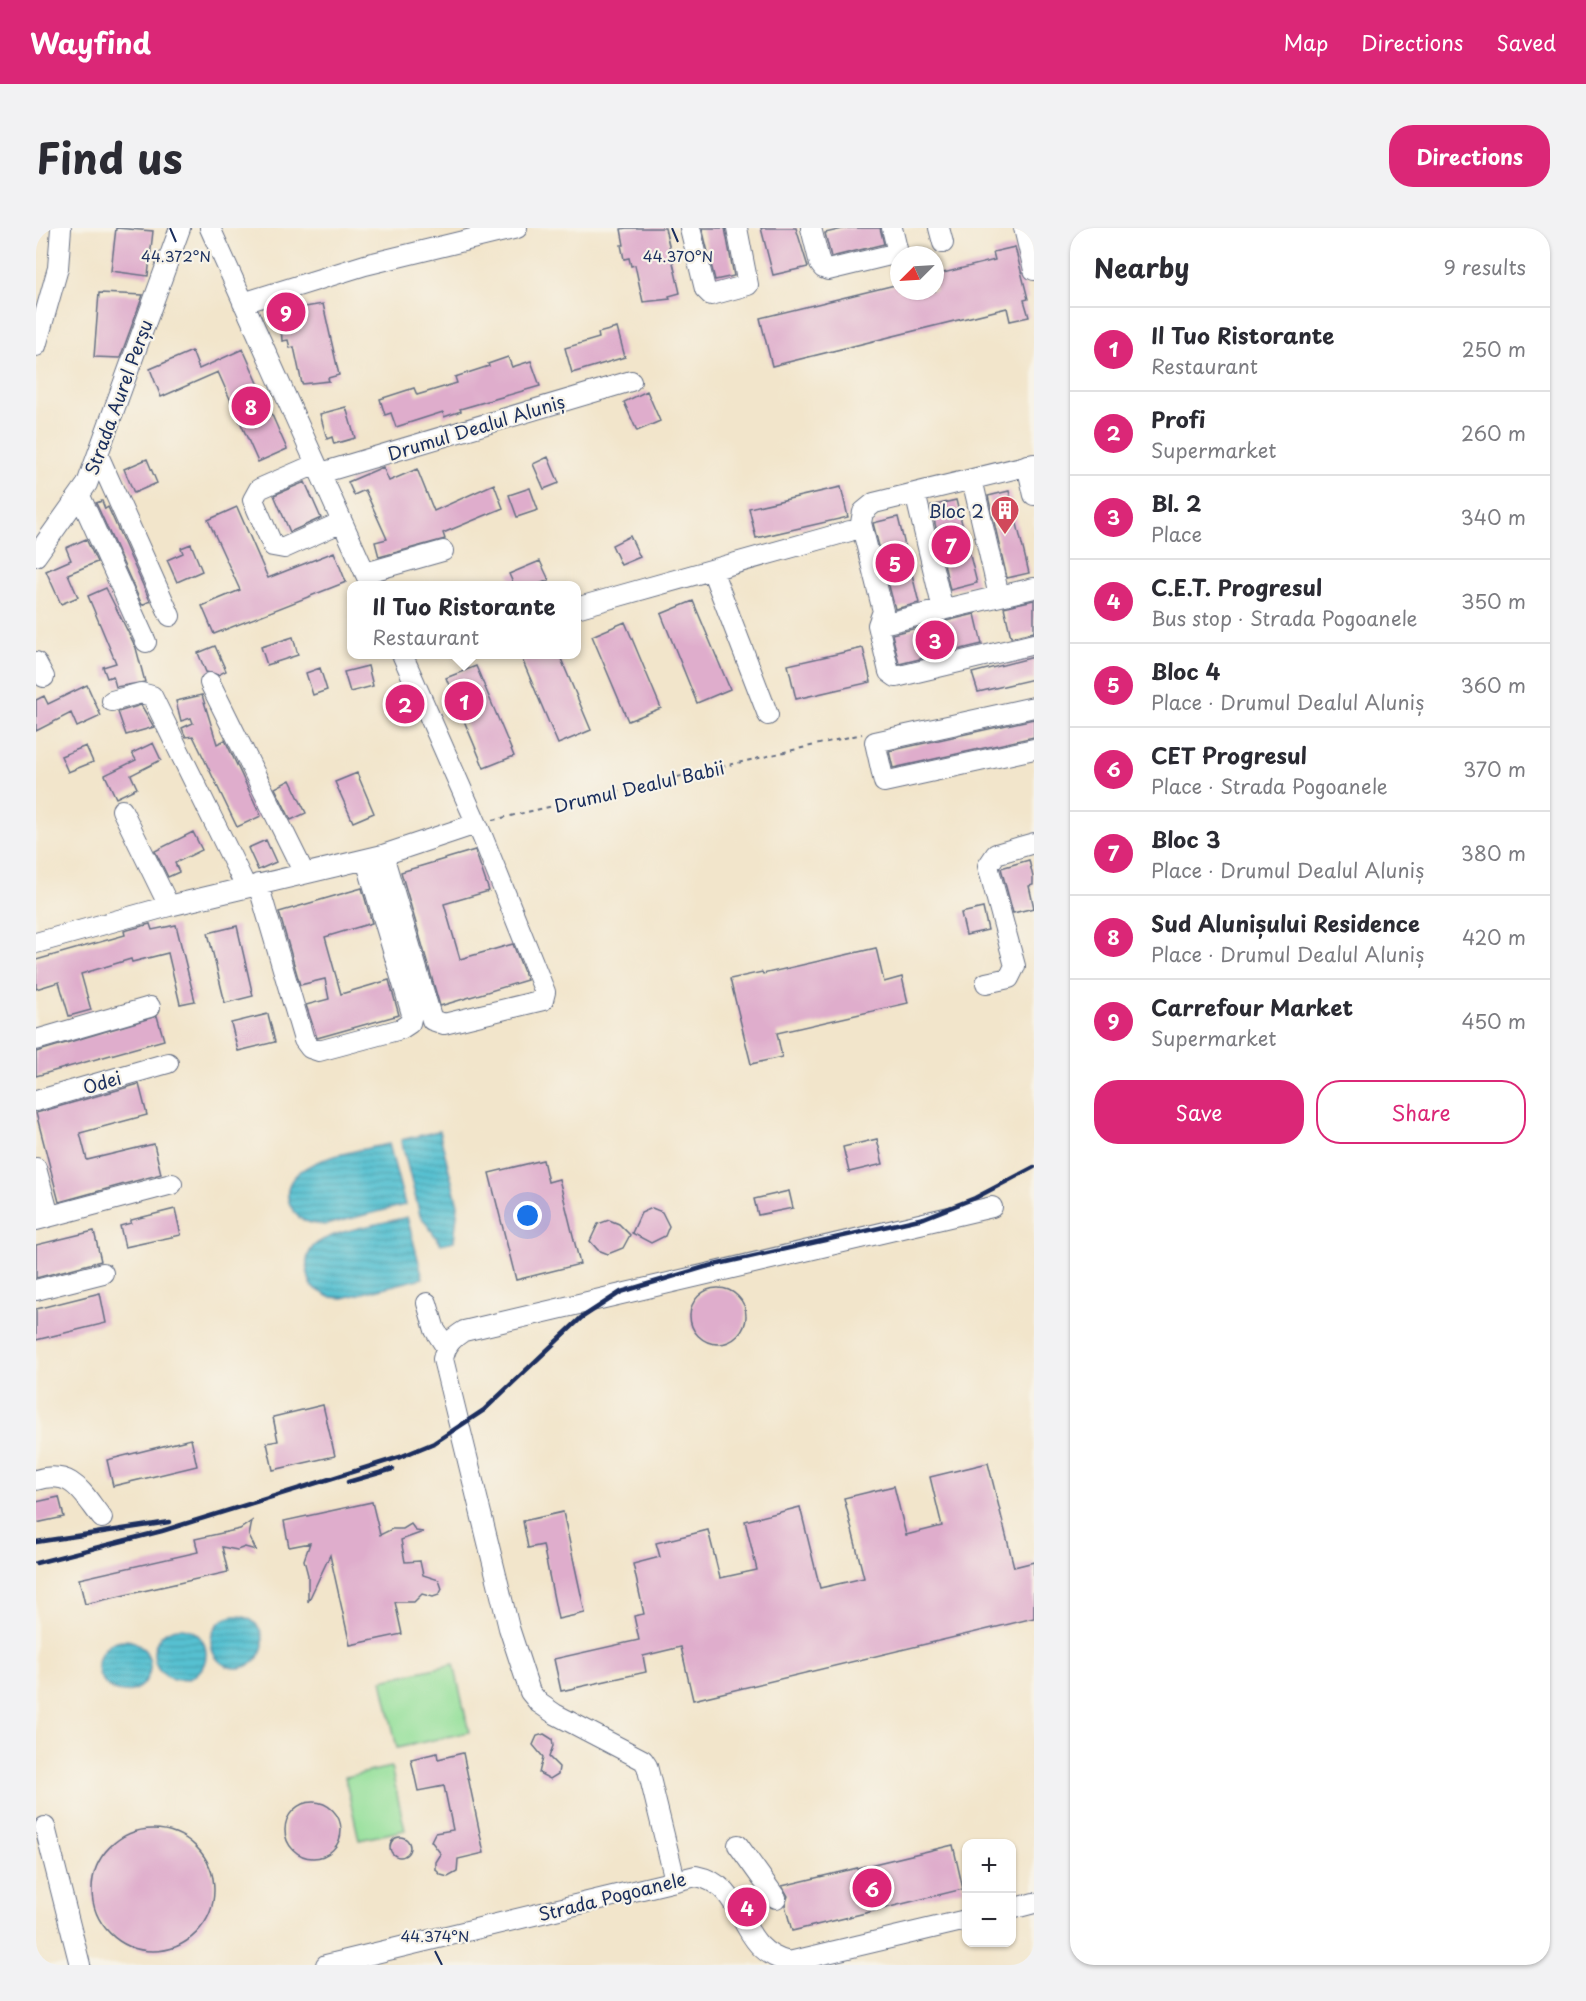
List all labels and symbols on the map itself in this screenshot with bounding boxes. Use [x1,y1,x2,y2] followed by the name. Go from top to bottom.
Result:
[141,244,211,267] text: 44.372°N
[643,244,713,267] text: 44.370°N
[890,246,944,300] north arrow
[266,290,306,334] pin: 9
[77,315,159,479] street label: Strada Aurel Perșu
[232,384,270,429] pin: 8
[384,387,568,467] street label: Drumul Dealul Aluniș
[989,494,1021,536] building icon: Bloc 2
[928,497,984,524] place label: Bloc 2
[932,522,970,568] pin: 7
[876,540,914,586] pin: 5
[916,618,954,662] pin: 3
[444,678,484,724] pin: 1
[386,682,424,726] pin: 2
[551,753,727,819] street label: Drumul Dealul Babii
[80,1064,124,1100] street label: Odei
[513,1201,542,1230] your location
[535,1865,689,1927] street label: Strada Pogoanele
[852,1866,892,1910] pin: 6
[728,1884,766,1930] pin: 4
[400,1924,470,1947] text: 44.374°N

